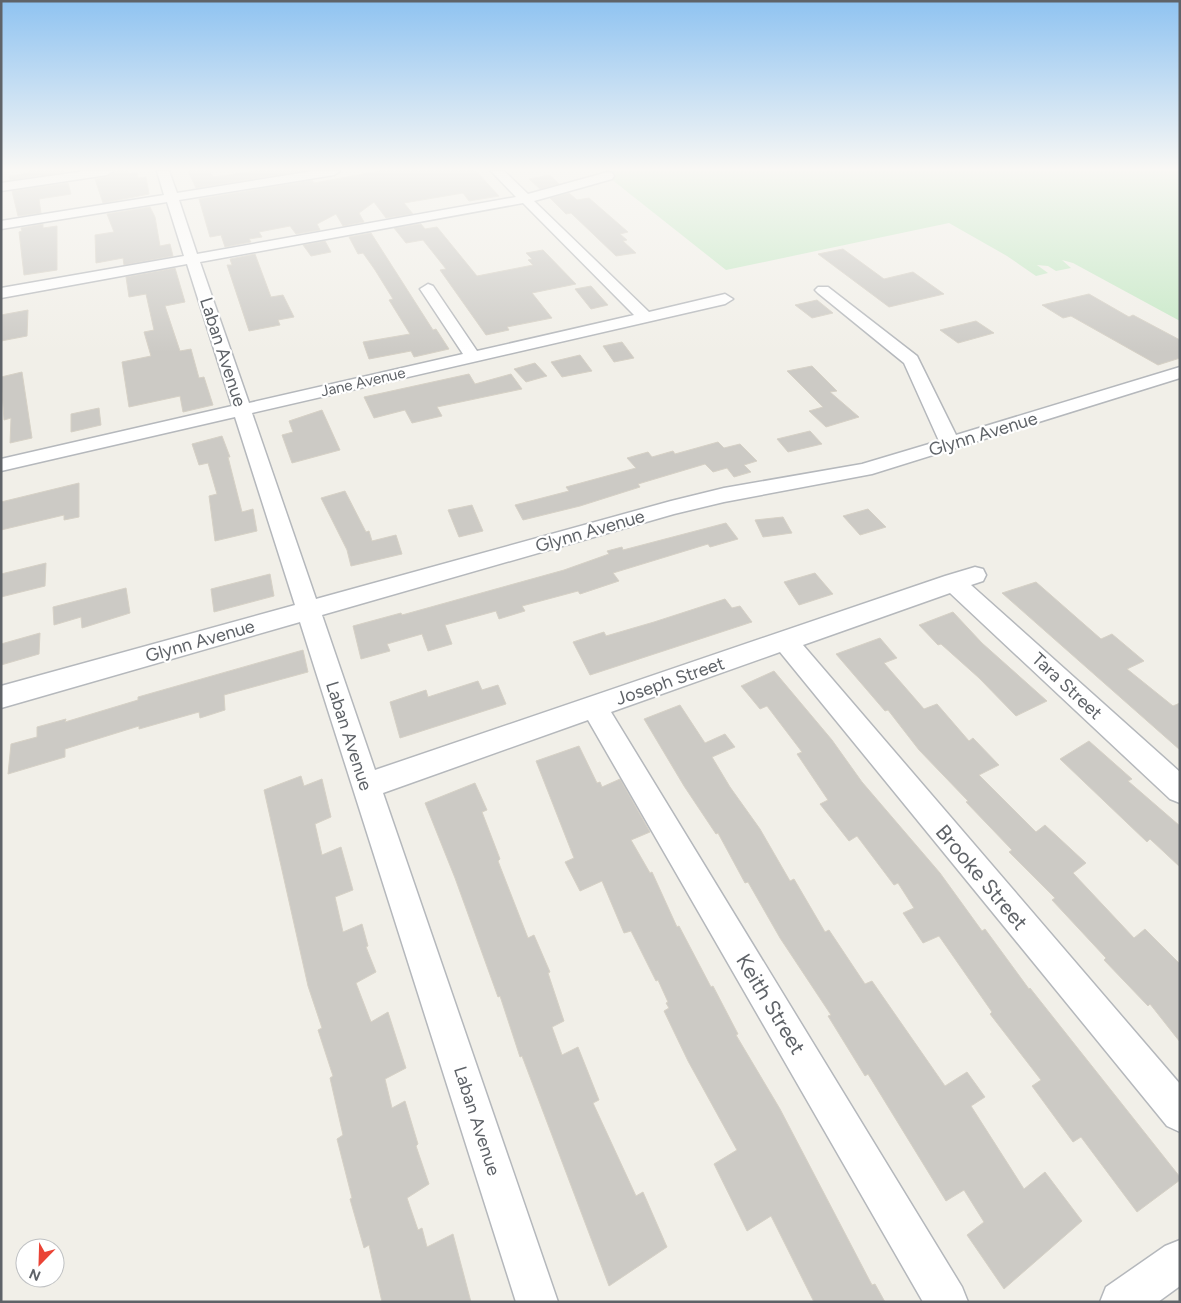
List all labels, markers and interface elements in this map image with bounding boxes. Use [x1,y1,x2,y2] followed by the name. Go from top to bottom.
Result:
[195,295,251,410] street label: Laban Avenue
[319,364,407,400] street label: Jane Avenue
[926,407,1040,461] street label: Glynn Avenue
[533,505,647,557] street label: Glynn Avenue
[143,615,257,667] street label: Glynn Avenue
[1027,648,1107,724] street label: Tara Street
[613,652,727,710] street label: Joseph Street
[321,679,377,794] street label: Laban Avenue
[931,819,1033,935] street label: Brooke Street
[731,949,811,1059] street label: Keith Street
[449,1064,505,1179] street label: Laban Avenue
[15,1238,65,1288] north arrow
[27,1265,43,1284] text: N

